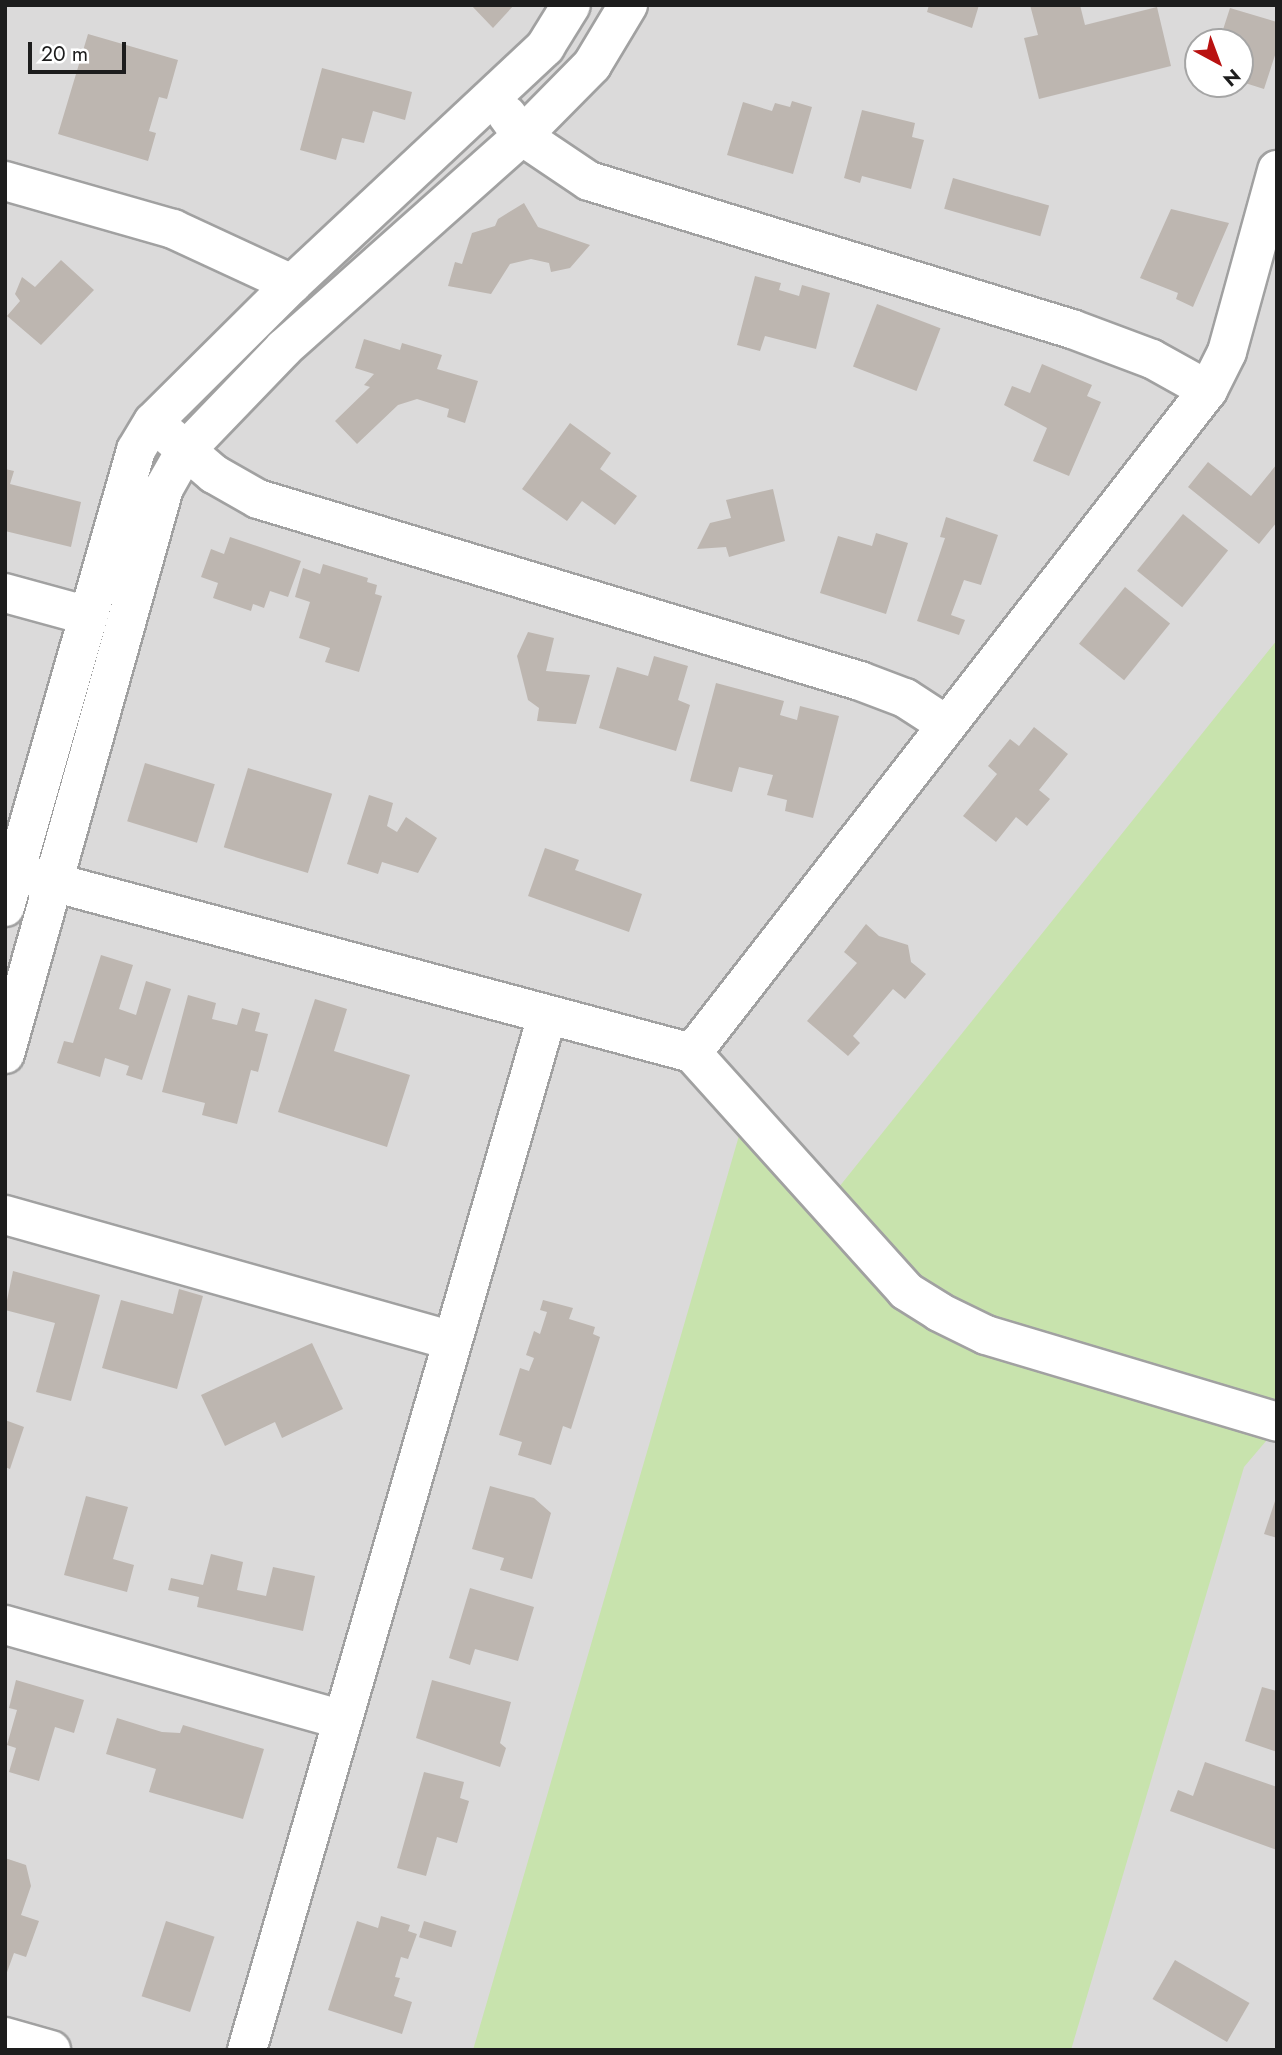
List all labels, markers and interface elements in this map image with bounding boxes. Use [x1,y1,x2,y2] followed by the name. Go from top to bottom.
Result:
[32,28,130,72] scale bar
[1184,28,1254,98] north arrow
[41,39,88,69] text: 20 m
[1217,63,1246,93] text: N

